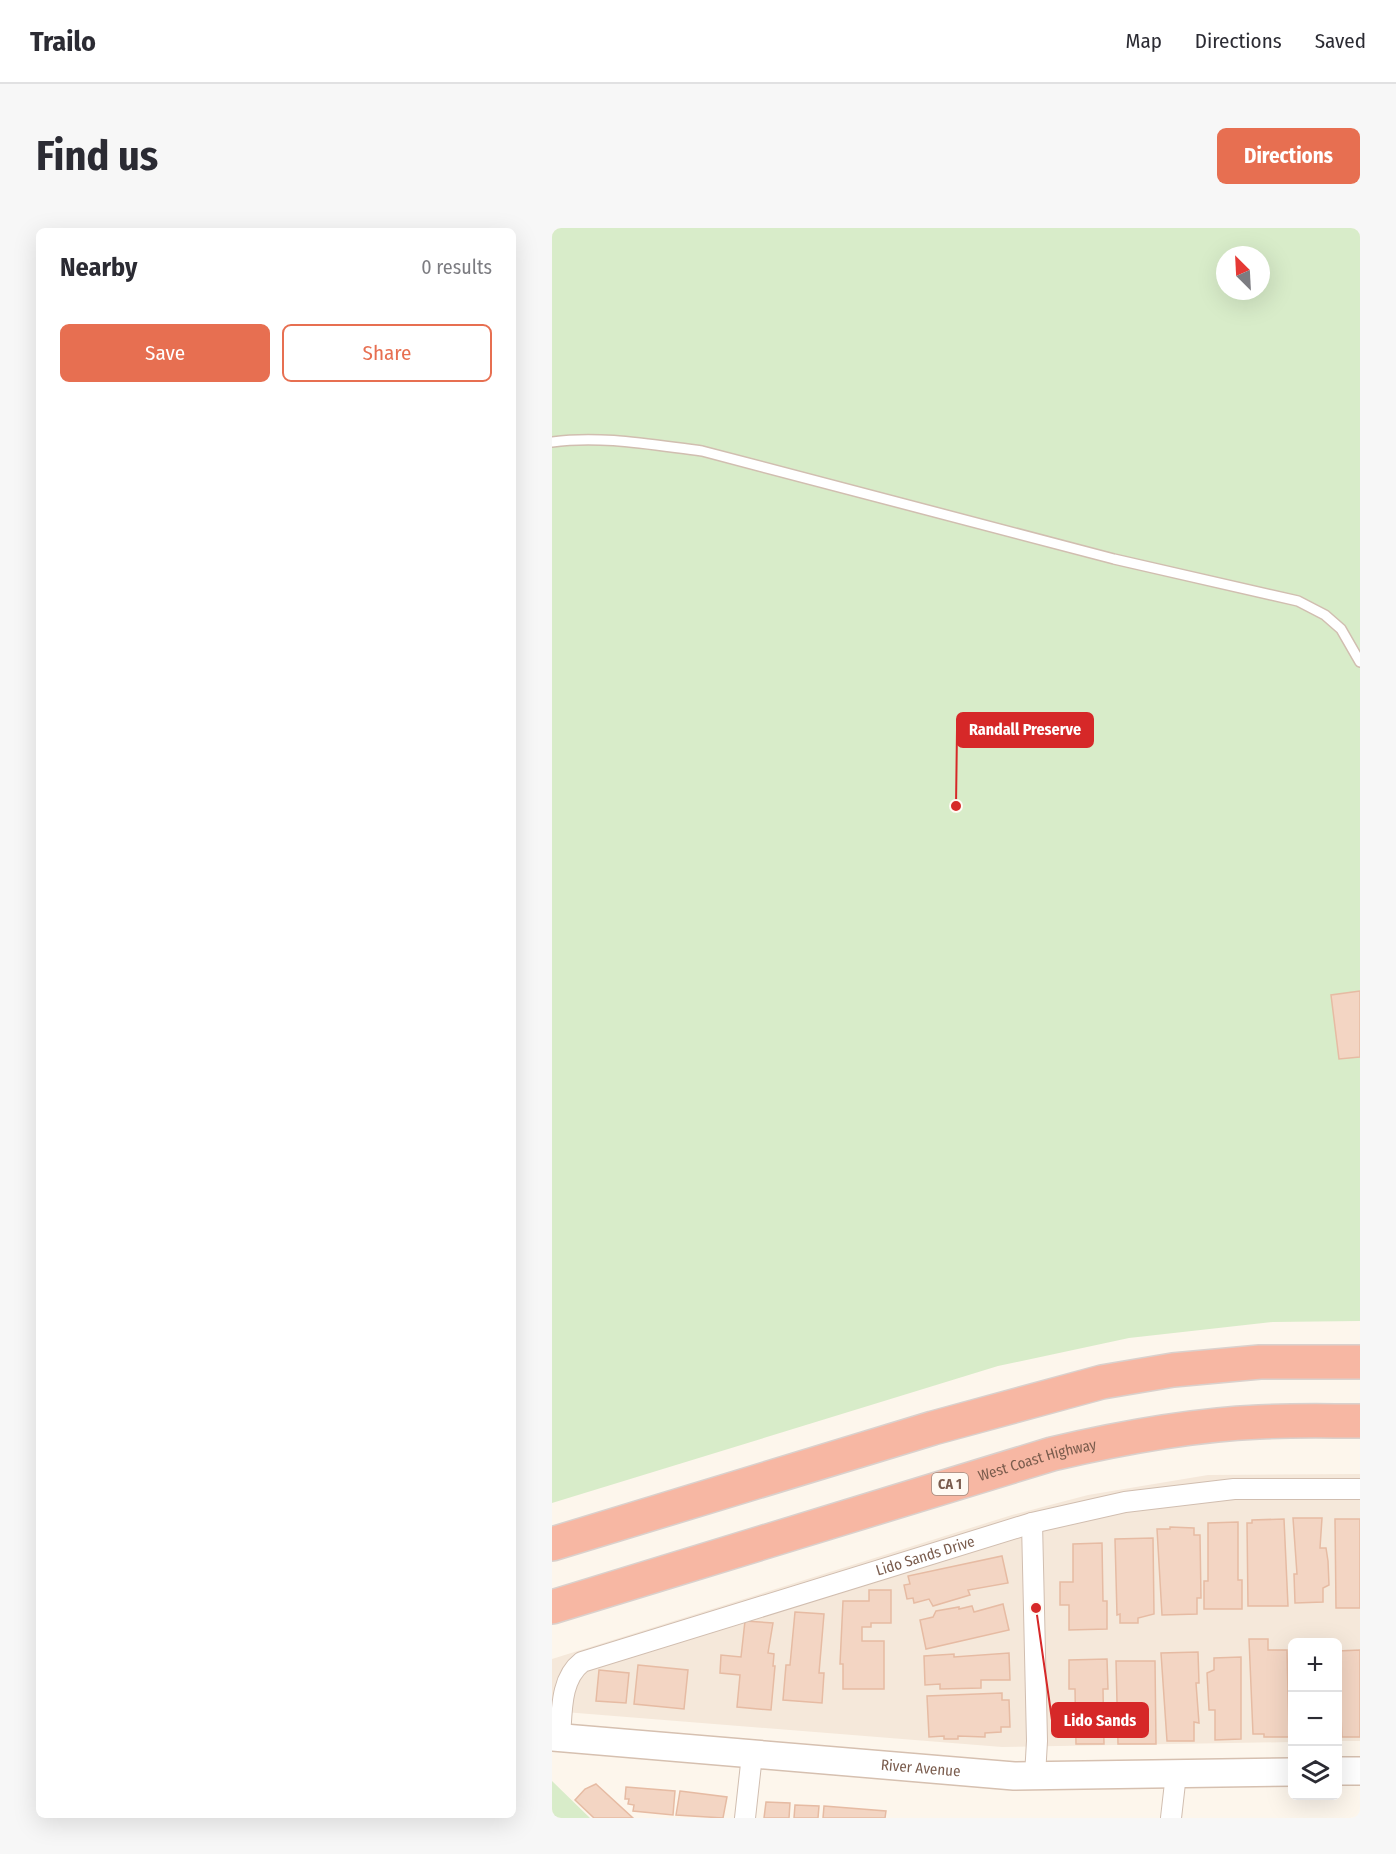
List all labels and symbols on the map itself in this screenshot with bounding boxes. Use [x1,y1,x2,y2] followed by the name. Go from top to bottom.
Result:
[1216,246,1270,300] north arrow
[957,713,1093,747] callout: Randall Preserve
[969,720,1081,739] text: Randall Preserve
[976,1435,1098,1485] street label: West Coast Highway
[932,1473,968,1495] road number: CA 1
[874,1532,977,1580] street label: Lido Sands Drive
[1052,1703,1148,1737] callout: Lido Sands
[1064,1711,1136,1730] text: Lido Sands
[880,1756,961,1780] street label: River Avenue

